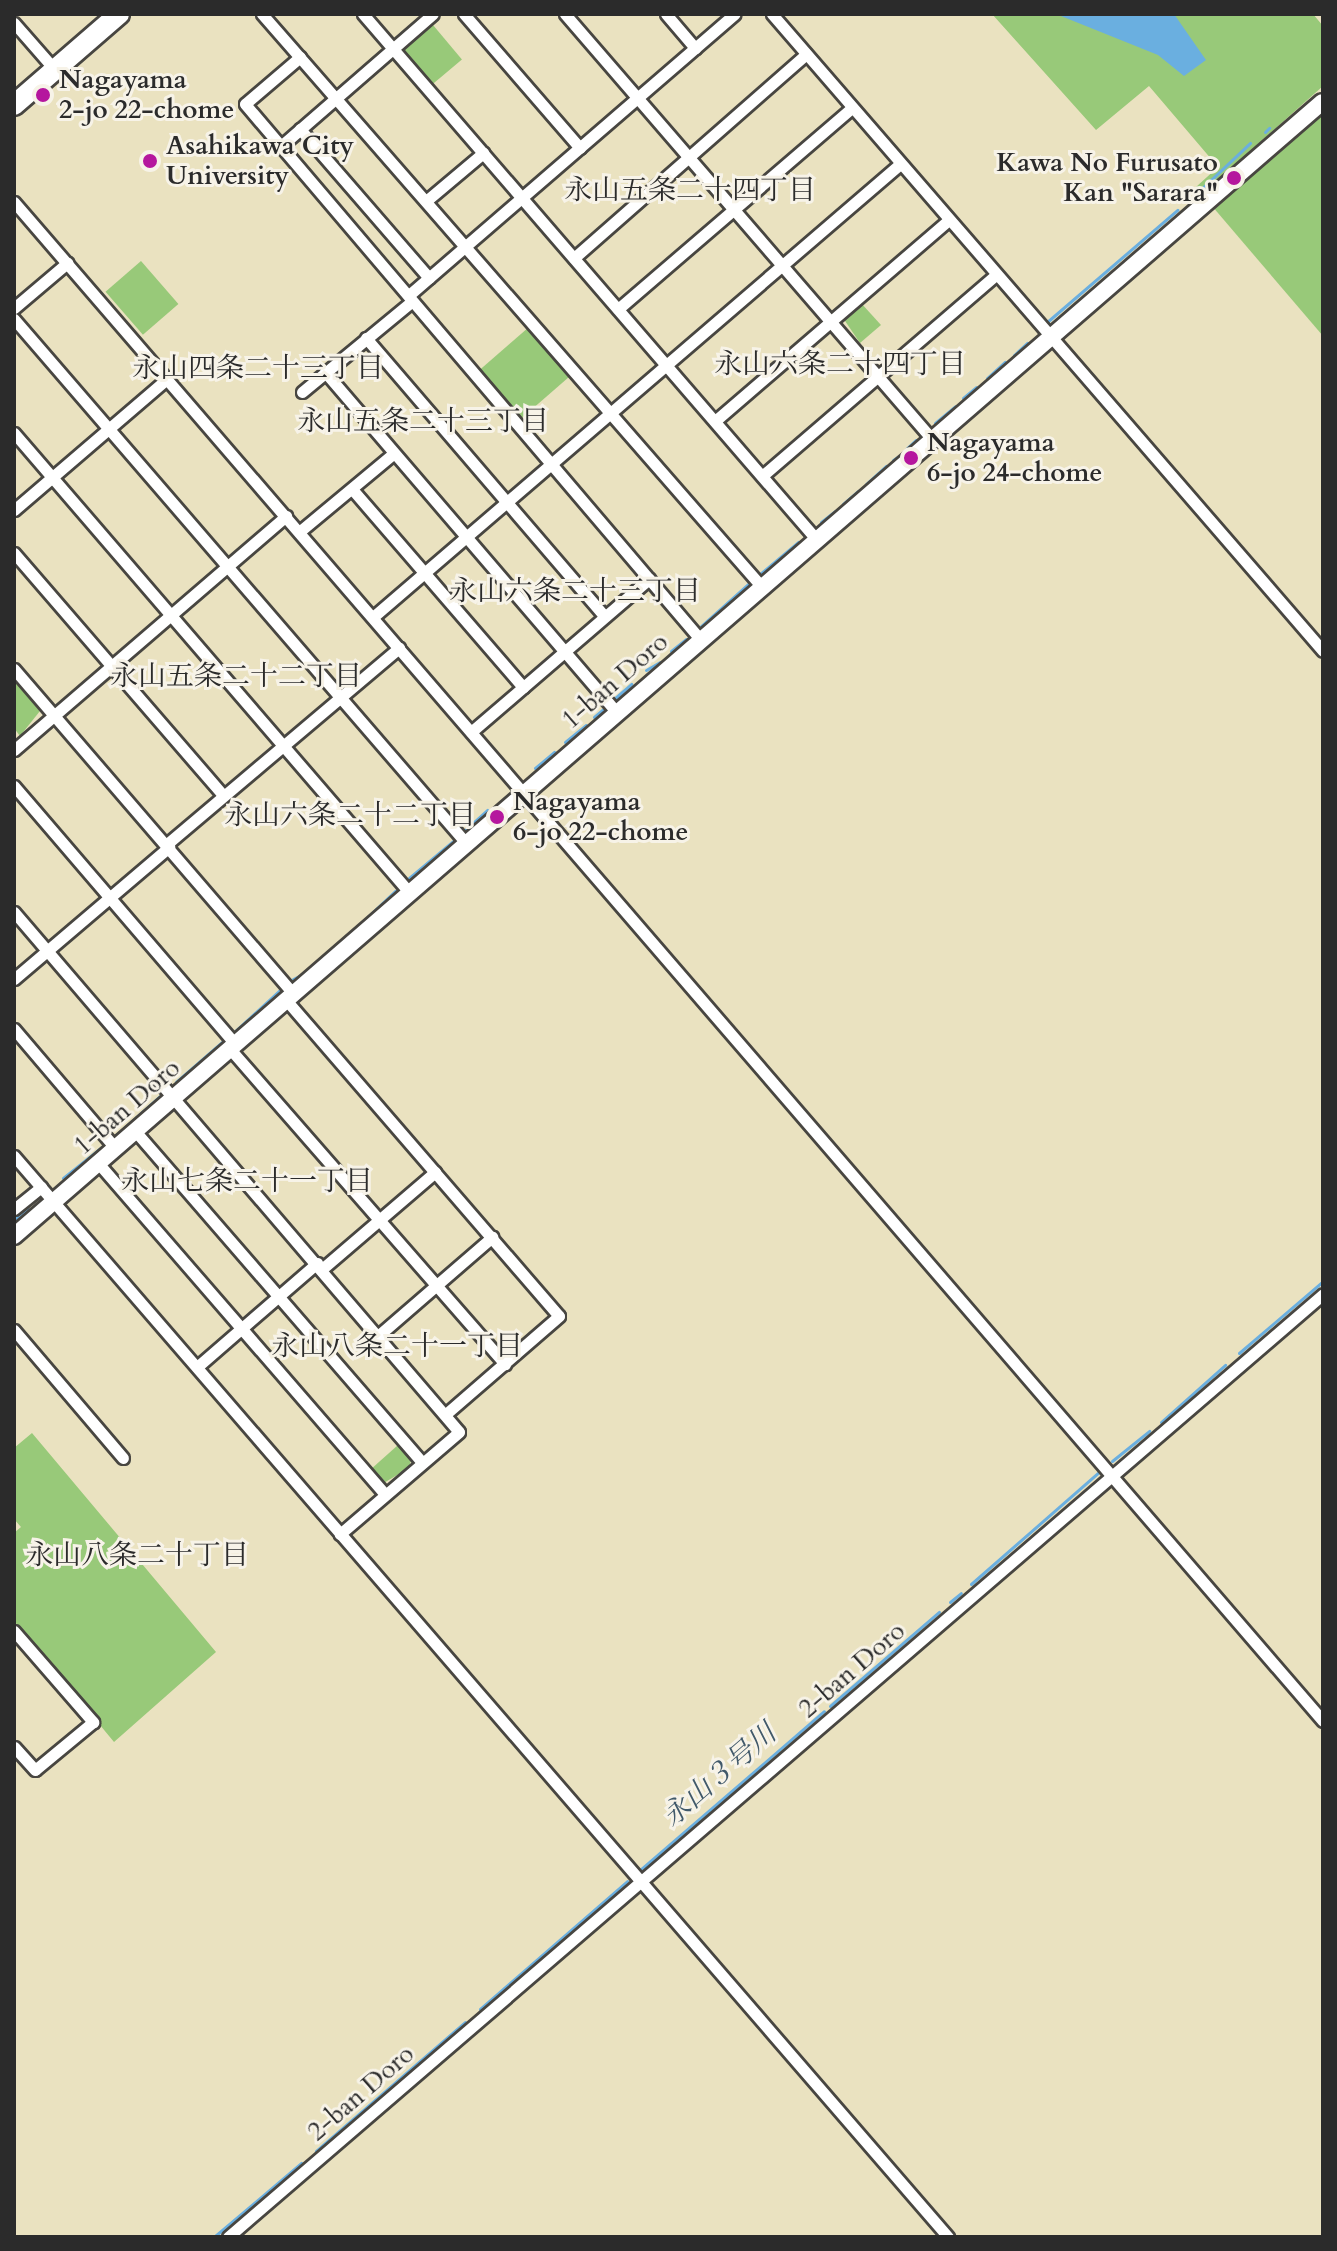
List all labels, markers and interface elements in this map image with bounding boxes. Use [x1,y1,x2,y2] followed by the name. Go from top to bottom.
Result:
[59,64,234,126] place label: Nagayama 2-jo 22-chome
[34,86,52,104] marker: Nagayama 2-jo 22-chome
[166,130,354,192] place label: Asahikawa City University
[996,147,1218,208] place label: Kawa No Furusato Kan "Sarara"
[141,152,159,170] marker: Asahikawa City University
[1225,169,1243,187] marker: Kawa No Furusato Kan "Sarara"
[564,173,816,207] district label: 永山五条二十四丁目
[714,347,966,381] district label: 永山六条二十四丁目
[132,351,384,385] district label: 永山四条二十三丁目
[297,404,549,438] district label: 永山五条二十三丁目
[927,427,1102,488] place label: Nagayama 6-jo 24-chome
[902,449,920,467] marker: Nagayama 6-jo 24-chome
[449,574,701,608] district label: 永山六条二十三丁目
[555,626,675,736] street label: 1-ban Doro
[110,659,362,693] district label: 永山五条二十二丁目
[513,786,688,848] place label: Nagayama 6-jo 22-chome
[224,798,476,832] district label: 永山六条二十二丁目
[488,808,506,826] marker: Nagayama 6-jo 22-chome
[67,1052,187,1162] street label: 1-ban Doro
[121,1164,373,1198] district label: 永山七条二十一丁目
[271,1329,523,1363] district label: 永山八条二十一丁目
[25,1538,249,1572] district label: 永山八条二十丁目
[792,1615,912,1725] street label: 2-ban Doro
[655,1716,783,1834] water label: 永山３号川
[301,2038,421,2148] street label: 2-ban Doro

